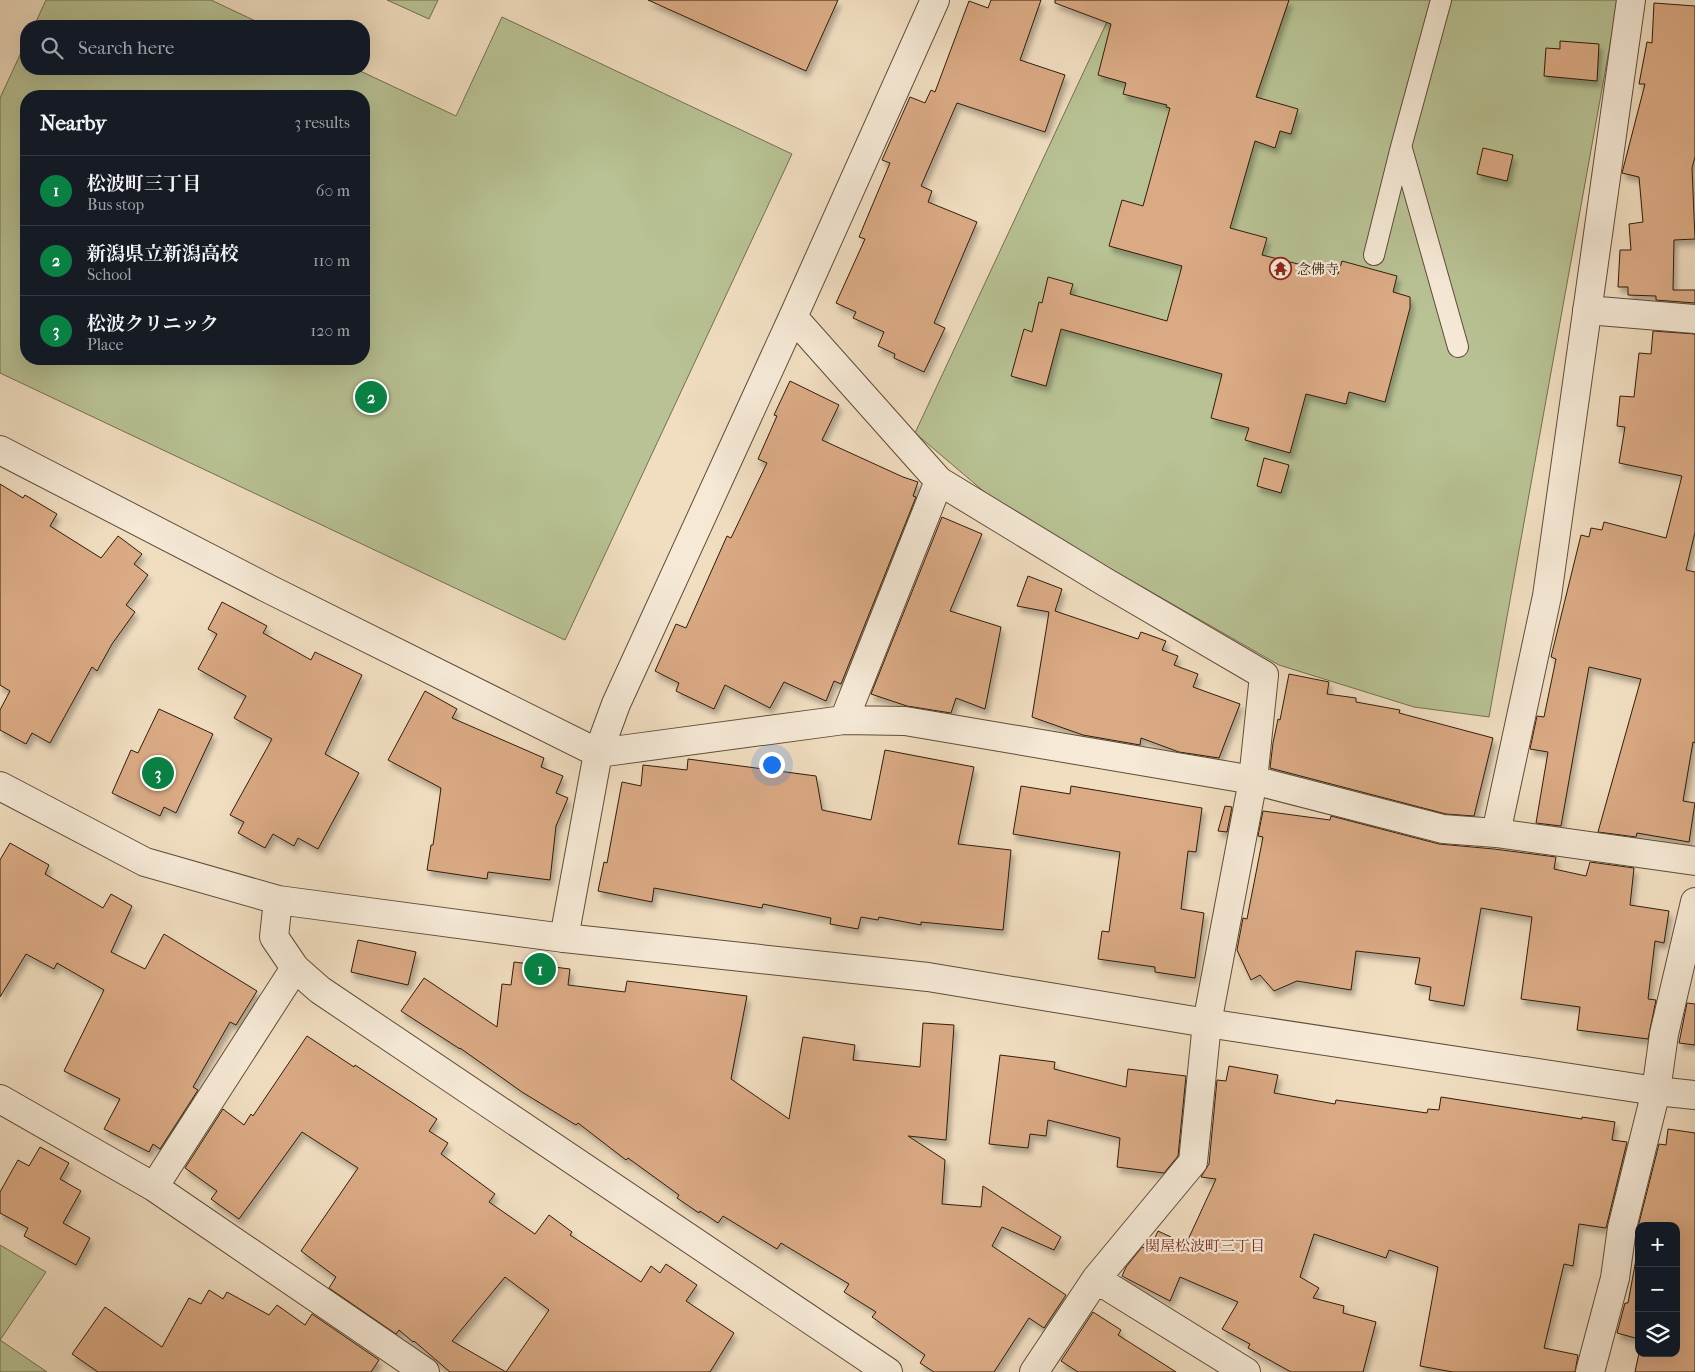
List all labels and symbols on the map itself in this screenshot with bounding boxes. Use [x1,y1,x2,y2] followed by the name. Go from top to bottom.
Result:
[1269,257,1293,281] temple icon: 念佛寺
[1297,261,1339,278] place label: 念佛寺
[355,378,387,416] pin: 2
[759,752,785,778] your location
[142,754,174,792] pin: 3
[524,950,556,988] pin: 1
[1145,1237,1265,1255] district label: 関屋松波町三丁目

